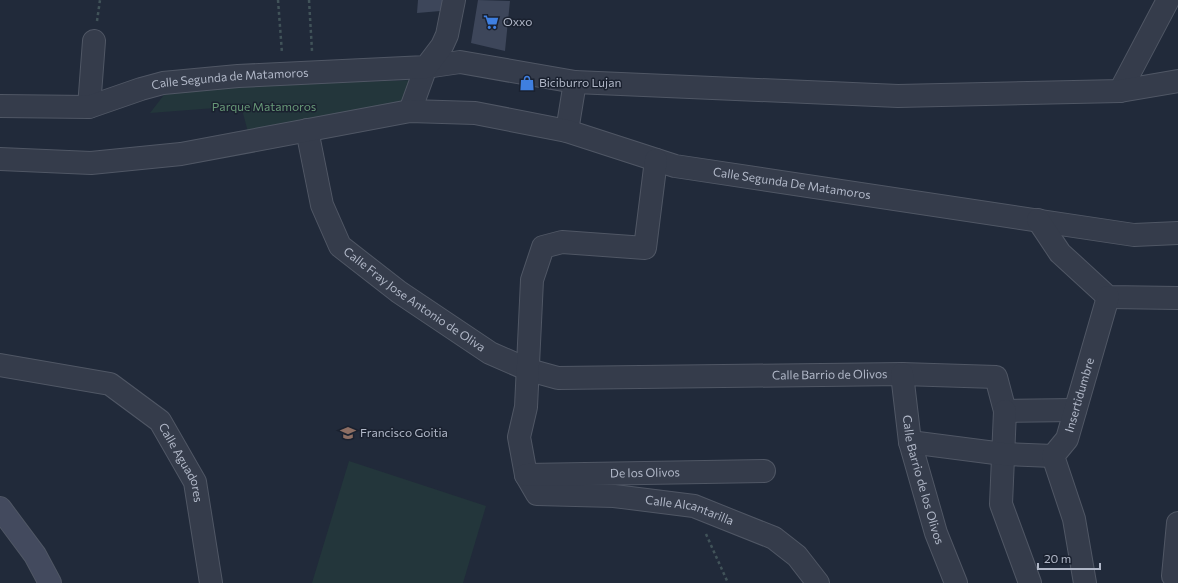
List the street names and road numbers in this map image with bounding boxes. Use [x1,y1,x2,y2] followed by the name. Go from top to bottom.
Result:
[150,65,309,92] street label: Calle Segunda de Matamoros
[712,164,872,201] street label: Calle Segunda De Matamoros
[341,244,488,354] street label: Calle Fray Jose Antonio de Oliva
[1061,356,1096,434] street label: Insertidumbre
[772,366,888,382] street label: Calle Barrio de Olivos
[901,414,948,546] street label: Calle Barrio de los Olivos
[157,420,206,503] street label: Calle Aguadores
[610,464,680,480] street label: De los Olivos
[644,492,736,527] street label: Calle Alcantarilla

